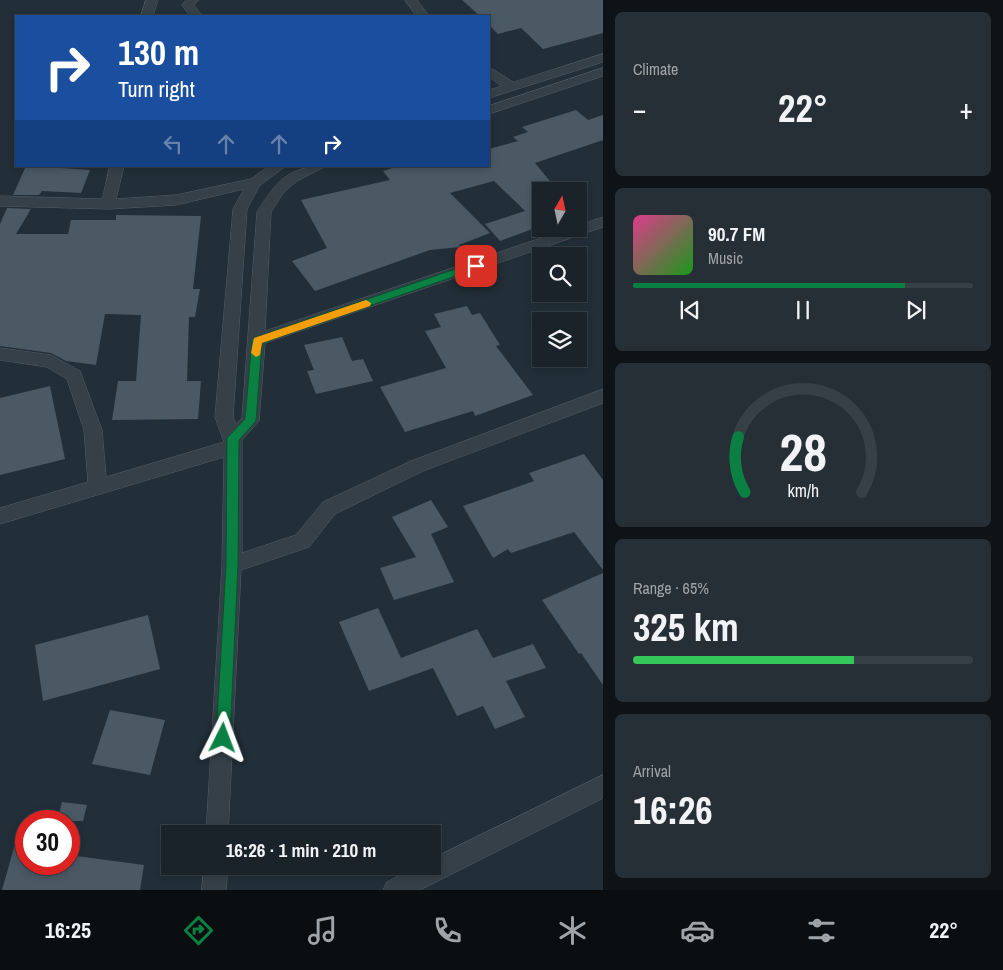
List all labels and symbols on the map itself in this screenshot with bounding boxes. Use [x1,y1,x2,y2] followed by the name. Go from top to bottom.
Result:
[532,182,588,238] north arrow
[455,245,497,287] pin
[196,711,248,763] position arrow
[15,810,80,875] speed limit sign: 30

